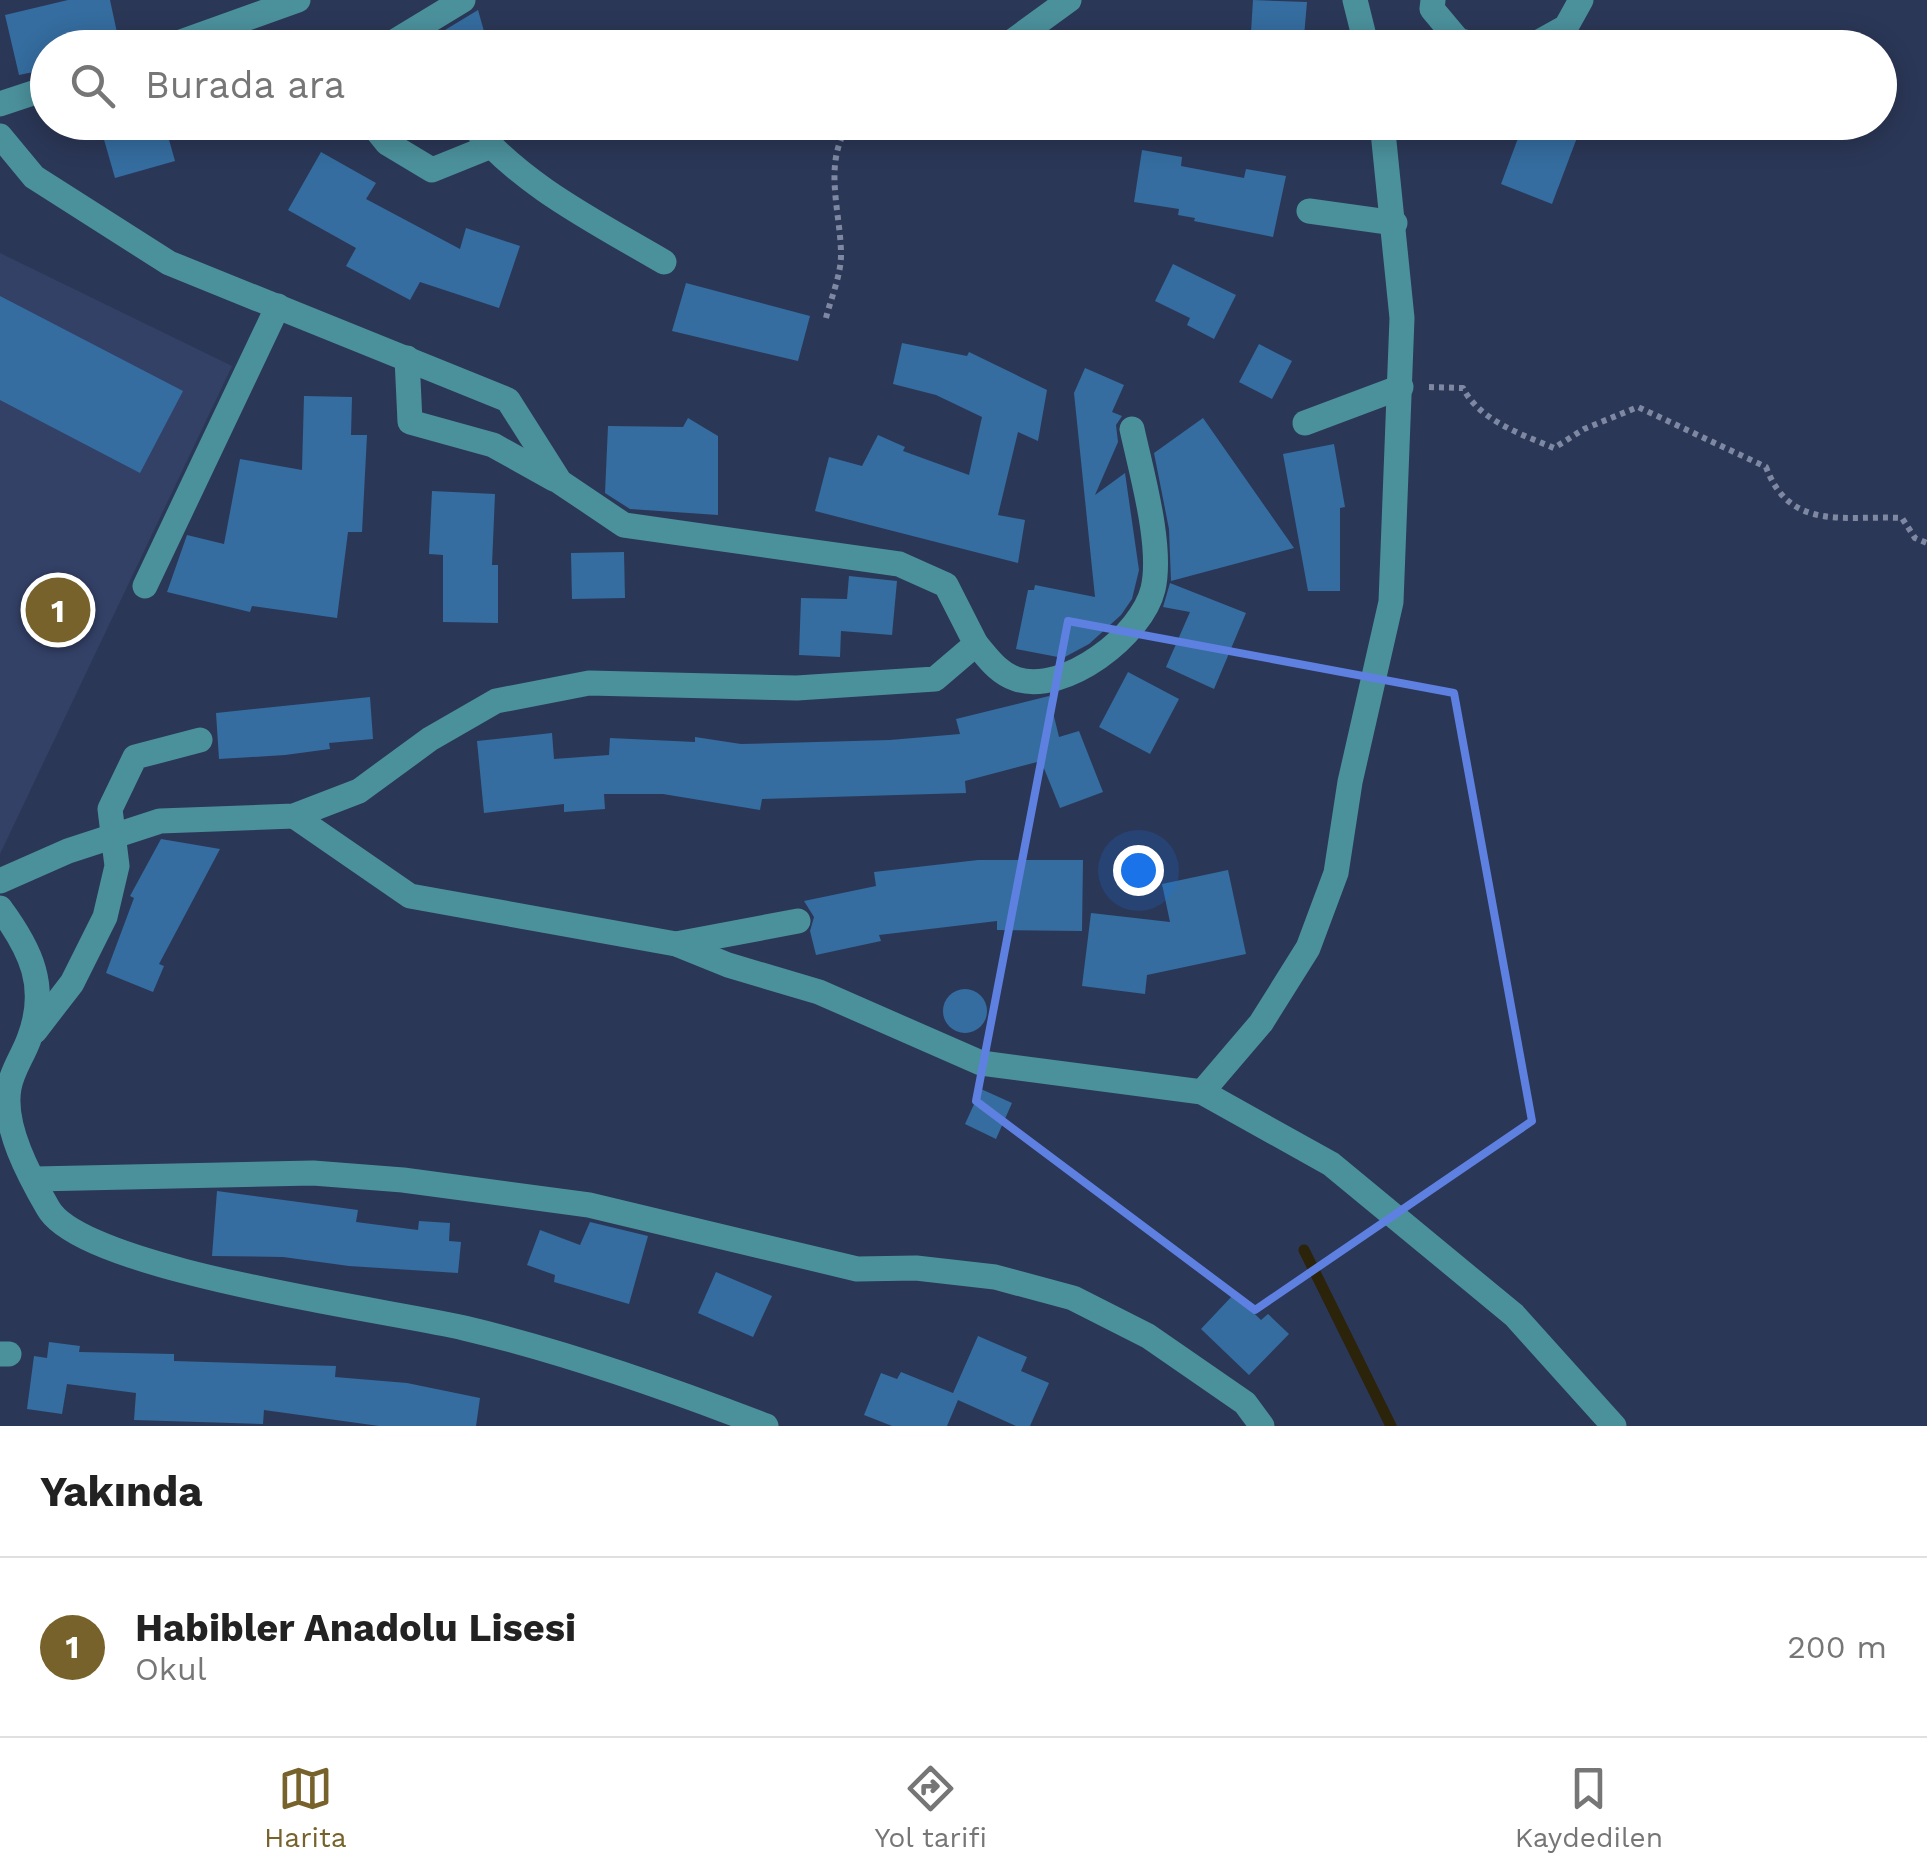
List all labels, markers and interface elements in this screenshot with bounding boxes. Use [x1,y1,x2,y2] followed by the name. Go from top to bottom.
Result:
[30,30,1897,140] search box
[65,58,120,113] icon: search
[145,63,345,107] text: Burada ara
[26,572,90,648] pin: 1
[1113,845,1164,896] your location
[40,1467,203,1516] text: Yakında
[135,1606,576,1650] text: Habibler Anadolu Lisesi
[66,1628,79,1666] text: 1
[1787,1628,1887,1666] text: 200 m
[135,1650,206,1688] text: Okul
[264,1761,347,1854] tab: Harita
[875,1761,987,1854] tab: Yol tarifi
[1515,1761,1663,1854] tab: Kaydedilen

